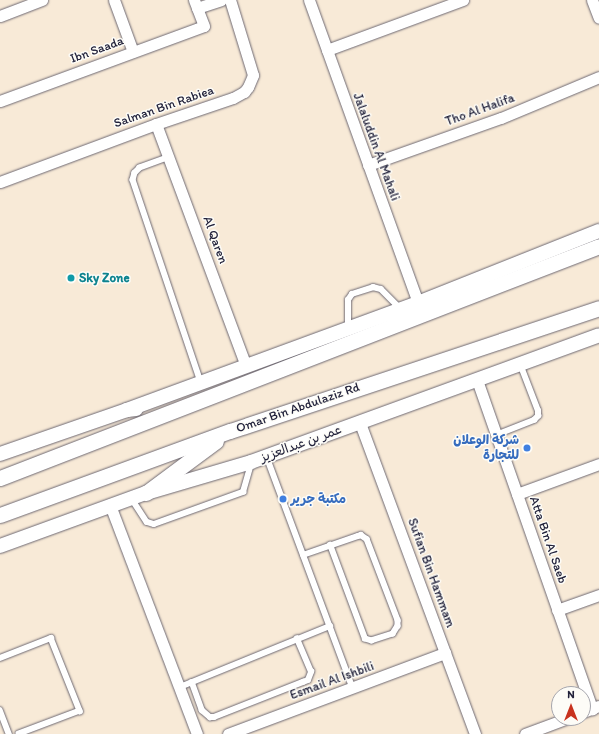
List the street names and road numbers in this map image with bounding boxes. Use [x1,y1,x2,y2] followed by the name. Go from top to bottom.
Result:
[68,33,126,67] street label: Ibn Saada
[112,83,216,131] street label: Salman Bin Rabiea
[443,90,517,130] street label: Tho Al Halifa
[349,91,403,203] street label: Jalaluddin Al Mahali
[199,214,231,266] street label: Al Qaren
[234,380,362,436] street label: Omar Bin Abdulaziz Rd
[258,422,344,466] street label: عمر بن عبدالعزيز
[526,494,570,586] street label: Atta Bin Al Saeb
[404,516,458,630] street label: Sufian Bin Hammam
[287,658,377,704] street label: Esmail Al Ishbili

